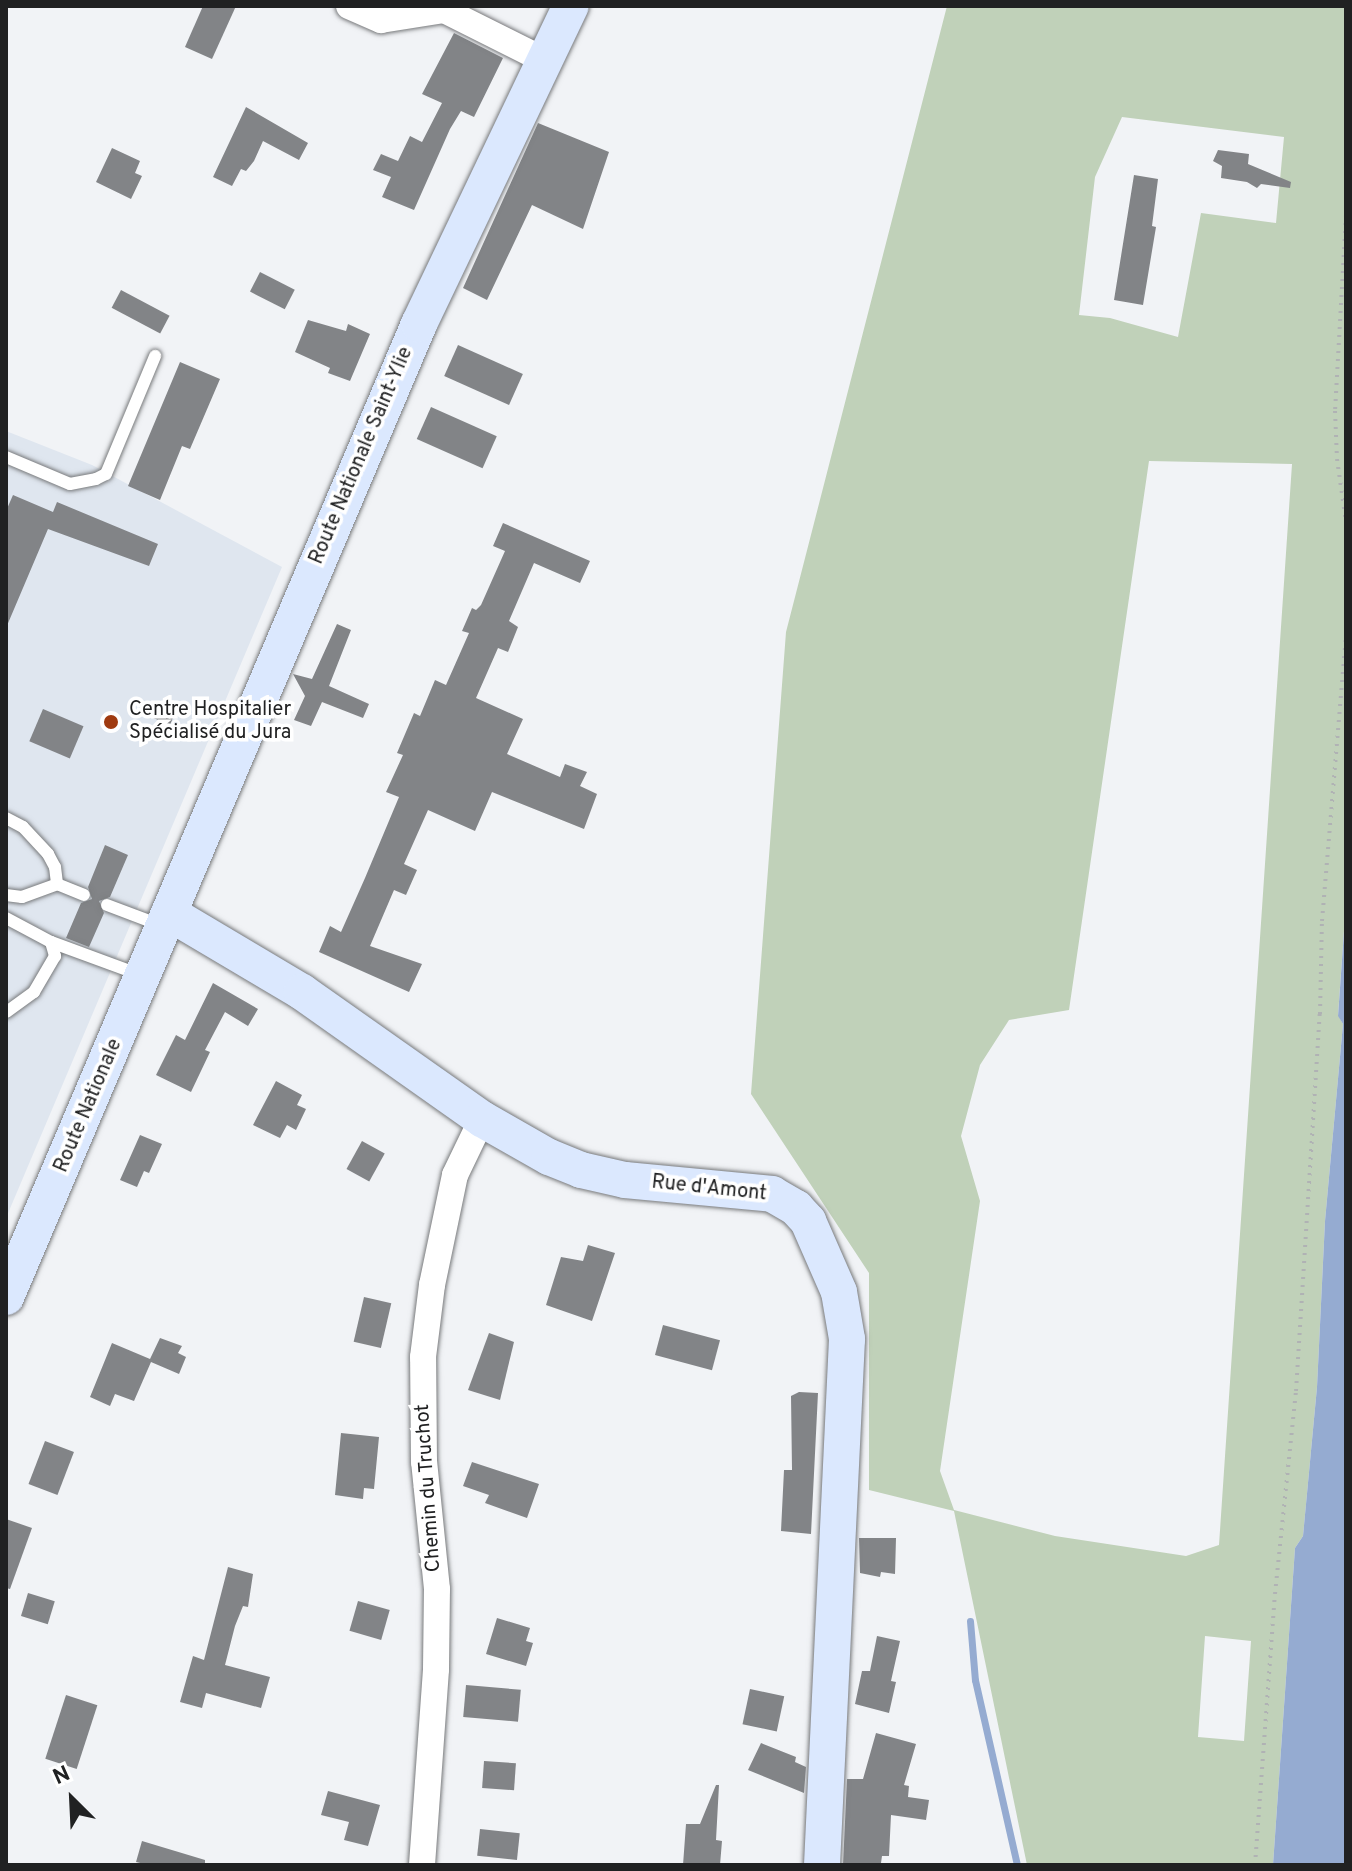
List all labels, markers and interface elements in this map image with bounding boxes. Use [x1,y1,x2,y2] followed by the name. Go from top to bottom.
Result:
[305,344,419,568] street label: Route Nationale Saint-Ylie
[129,698,291,745] place label: Centre Hospitalier Spécialisé du Jura
[100,711,122,733] marker: Centre Hospitalier Spécialisé du Jura
[50,1035,128,1177] street label: Route Nationale
[650,1171,768,1207] street label: Rue d'Amont
[411,1403,447,1573] street label: Chemin du Truchot
[32,1759,112,1839] north arrow
[49,1761,75,1792] text: N

